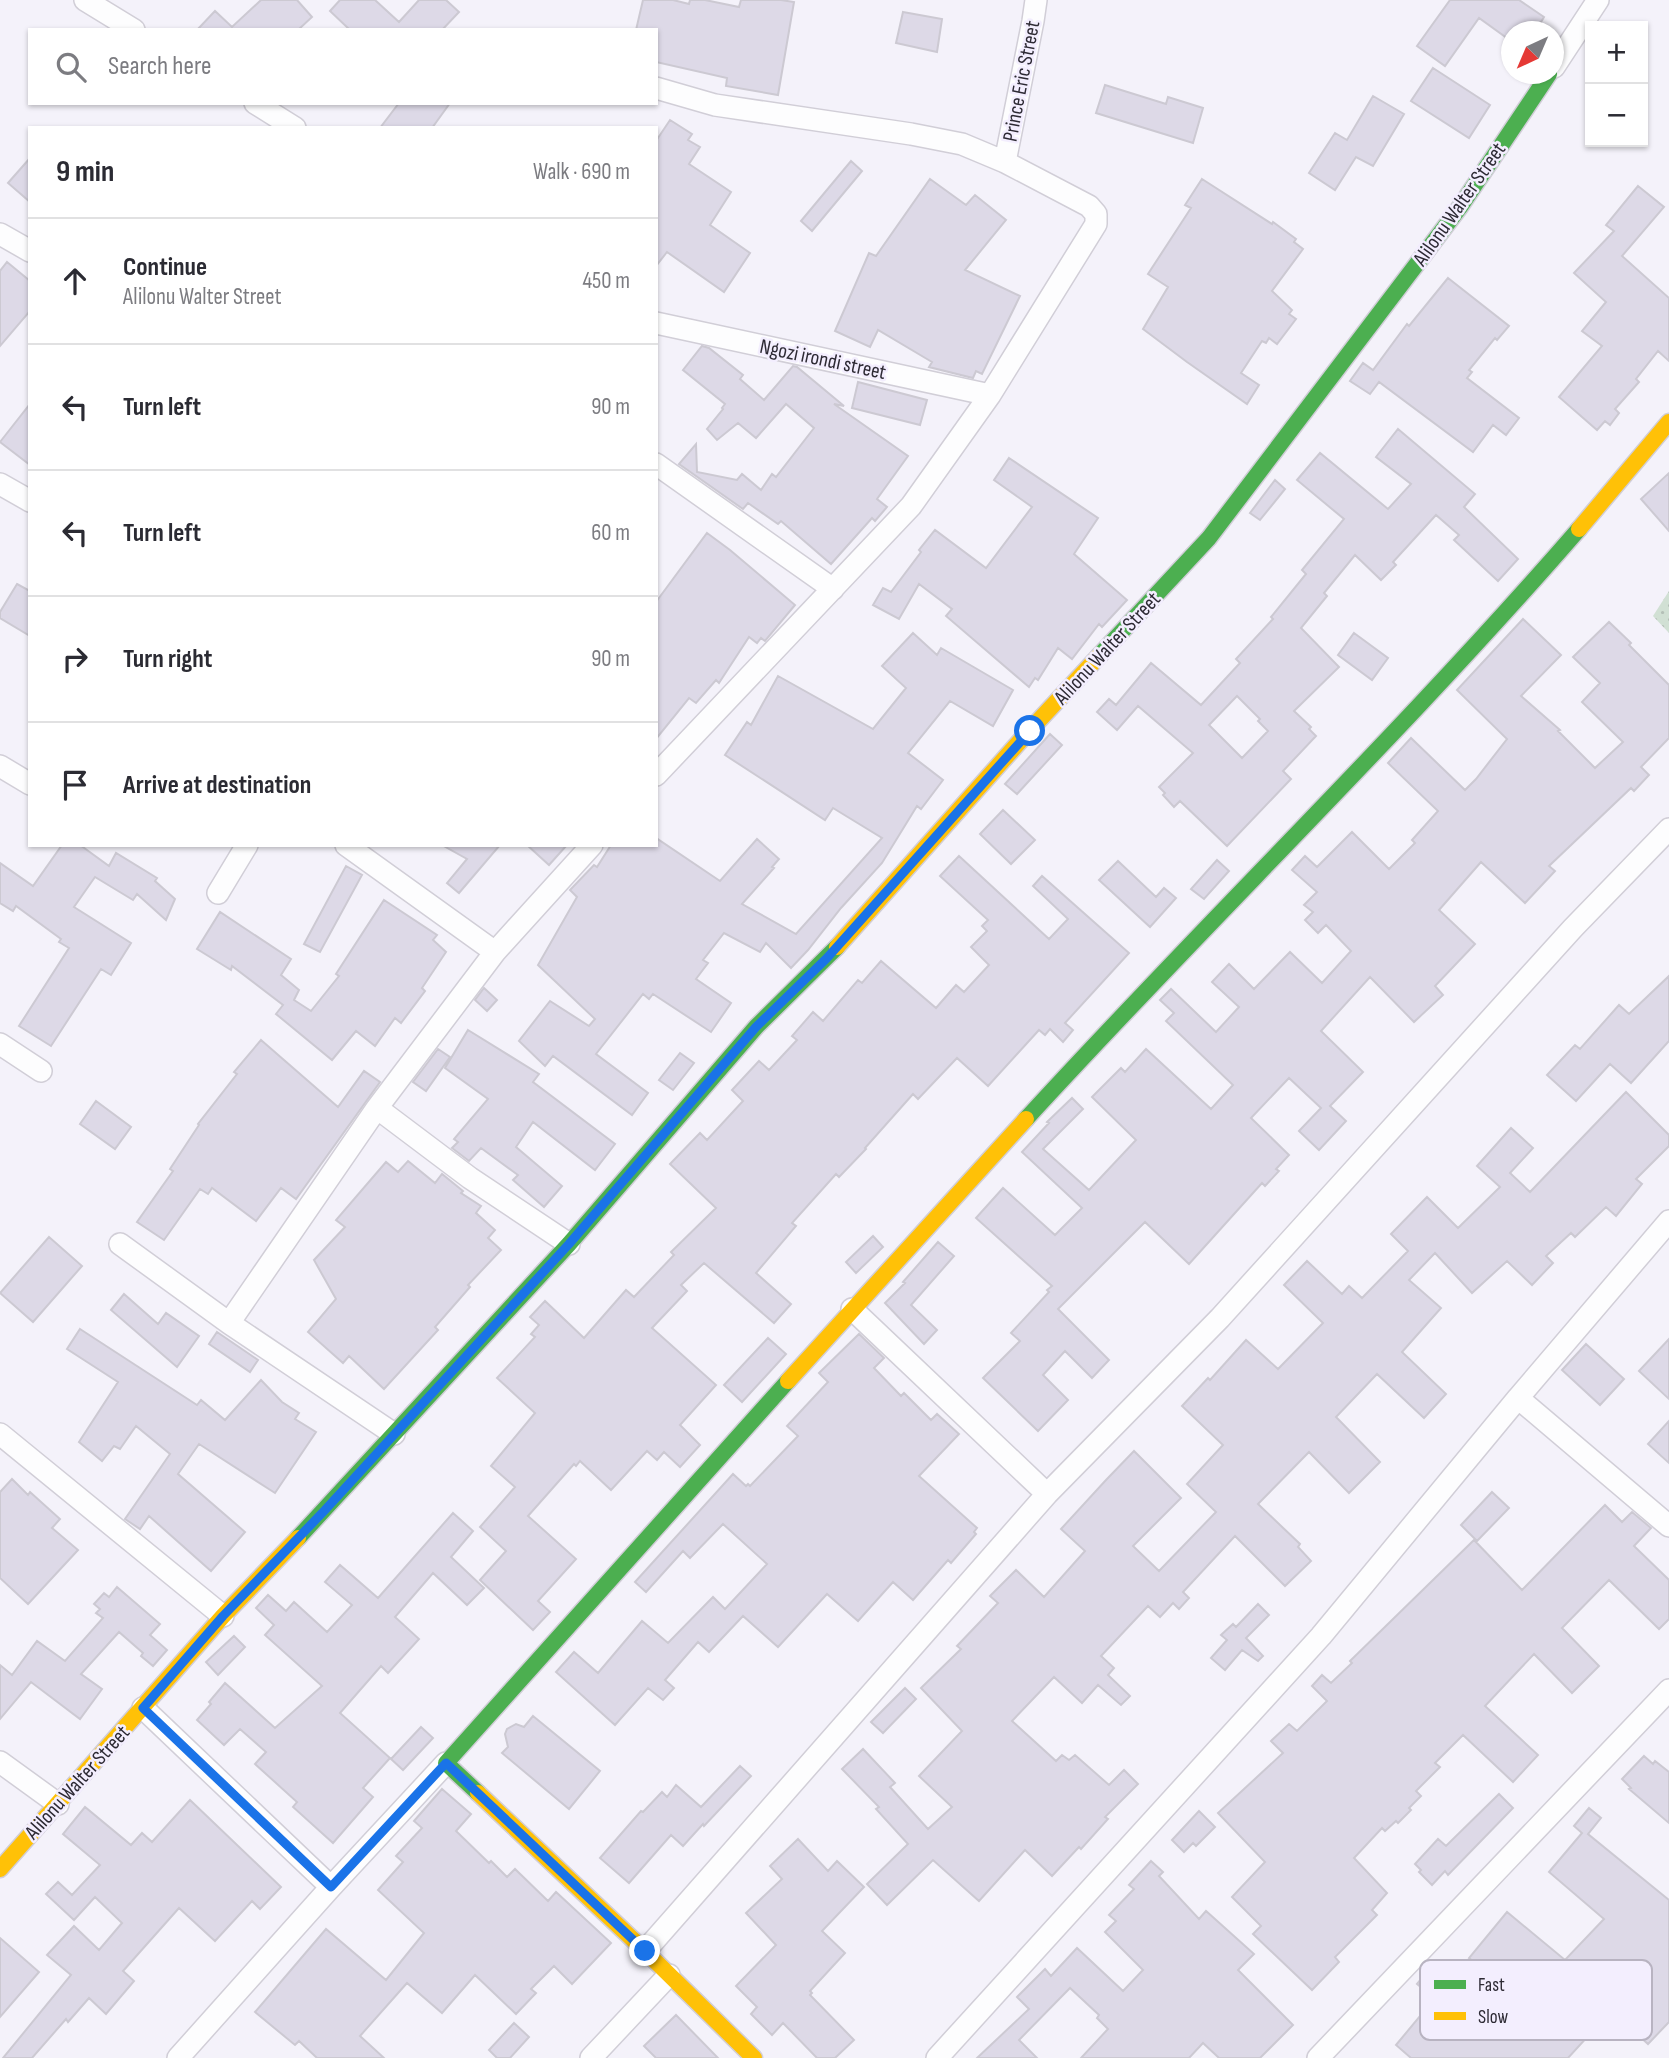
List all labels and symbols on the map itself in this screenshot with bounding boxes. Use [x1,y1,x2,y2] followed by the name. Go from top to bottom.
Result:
[998,19,1045,144] street label: Prince Eric Street
[1501,21,1564,84] north arrow
[1407,138,1511,272] street label: Alilonu Walter Street
[757,334,888,385] street label: Ngozi irondi street
[1048,587,1166,711] street label: Alilonu Walter Street
[1014,715,1045,746] route start
[19,1720,135,1845] street label: Alilonu Walter Street
[629,1935,660,1966] route end
[1420,1960,1652,2040] legend
[1478,1974,1505,1997] text: Fast
[1478,2006,1508,2029] text: Slow

